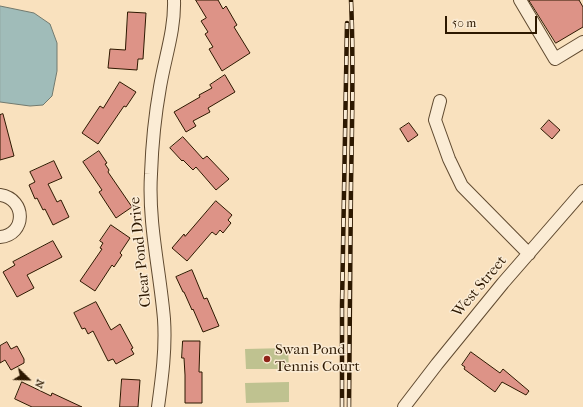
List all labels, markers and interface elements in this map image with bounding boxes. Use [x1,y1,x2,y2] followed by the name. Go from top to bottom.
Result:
[447,8,539,34] scale bar
[452,16,476,30] text: 50 m
[126,196,156,308] street label: Clear Pond Drive
[449,253,511,321] street label: West Street
[275,341,360,376] place label: Swan Pond Tennis Court
[262,354,272,364] marker: Swan Pond Tennis Court
[8,359,48,399] north arrow
[32,377,47,390] text: N

